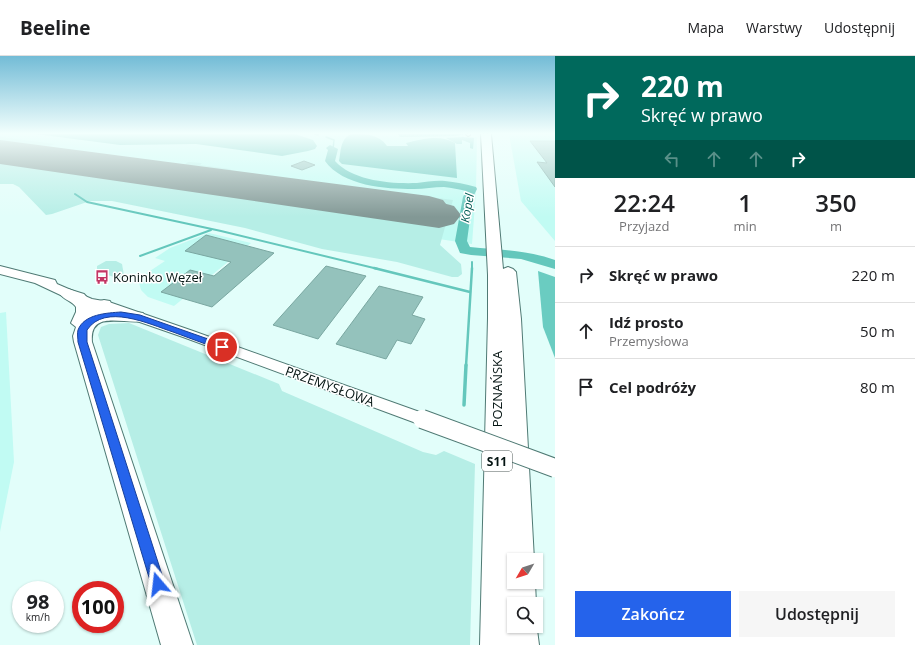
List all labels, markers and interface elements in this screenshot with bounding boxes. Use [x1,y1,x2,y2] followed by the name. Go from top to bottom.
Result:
[20,15,91,41] text: Beeline
[687,18,724,37] text: Mapa
[746,18,802,37] text: Warstwy
[824,18,895,37] text: Udostępnij
[641,67,724,105] text: 220 m
[575,72,627,124] icon: right
[641,103,763,127] text: Skręć w prawo
[661,148,683,170] icon: left
[703,148,725,170] icon: ahead
[745,148,767,170] icon: ahead
[787,148,809,170] icon: right
[614,186,675,219] text: 22:24
[738,186,752,219] text: 1
[815,186,856,219] text: 350
[456,191,478,224] water label: Kopel
[619,217,669,235] text: Przyjazd
[734,217,757,235] text: min
[830,217,842,235] text: m
[575,264,597,286] icon: right
[609,265,718,285] text: Skręć w prawo
[851,265,895,285] text: 220 m
[113,268,203,286] place label: Koninko Węzeł
[94,269,110,285] bus stop icon: Koninko Węzeł
[609,312,684,332] text: Idź prosto
[575,320,597,342] icon: ahead
[860,321,895,341] text: 50 m
[205,330,239,364] pin
[609,332,689,350] text: Przemysłowa
[211,336,233,358] icon: arrive
[488,350,506,427] street label: POZNAŃSKA
[283,362,378,411] street label: PRZEMYSŁOWA
[575,376,597,398] icon: arrive
[609,377,696,397] text: Cel podróży
[860,377,895,397] text: 80 m
[482,451,512,471] road number: S11
[507,553,543,589] north arrow
[507,553,543,633] map controls
[137,563,179,605] position arrow
[72,581,124,633] speed limit sign: 100
[27,588,49,615] text: 98
[575,591,731,637] button: Zakończ
[739,591,895,637] button: Udostępnij
[507,597,543,633] button: search
[26,610,50,624] text: km/h

